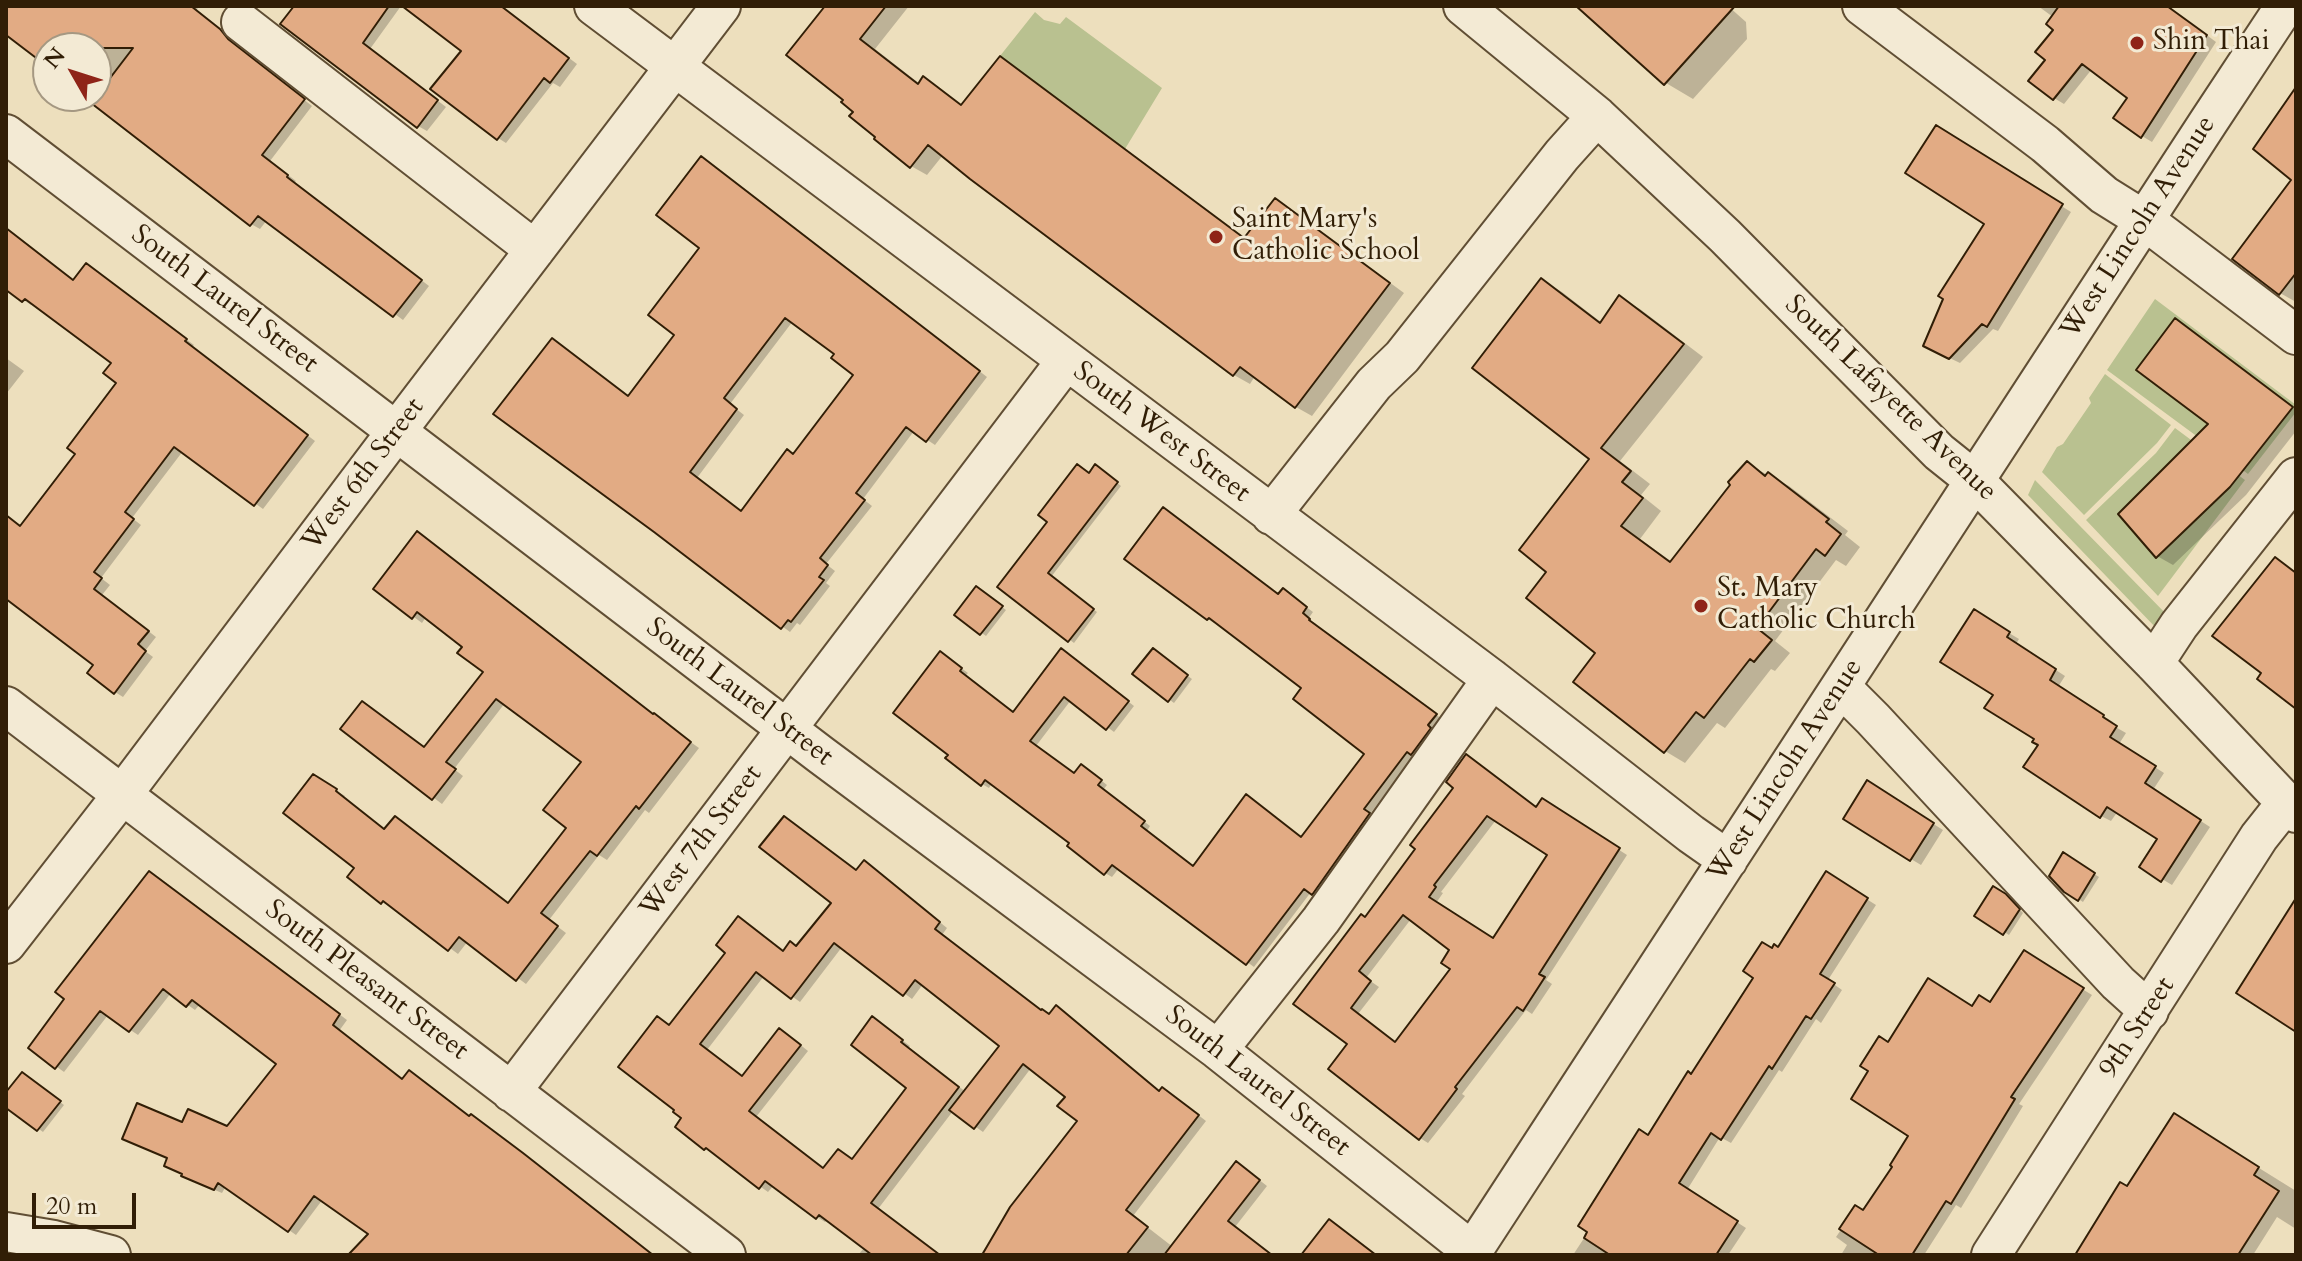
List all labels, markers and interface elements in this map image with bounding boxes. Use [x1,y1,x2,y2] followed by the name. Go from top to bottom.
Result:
[2153,26,2270,60] place label: Shin Thai
[32,32,112,112] north arrow
[2128,34,2146,52] marker: Shin Thai
[37,41,73,75] text: N
[2054,110,2224,346] street label: West Lincoln Avenue
[1232,204,1420,270] place label: Saint Mary's Catholic School
[124,219,324,381] street label: South Laurel Street
[1207,228,1225,246] marker: Saint Mary's Catholic School
[1777,289,2003,509] street label: South Lafayette Avenue
[1066,355,1256,511] street label: South West Street
[296,392,432,558] street label: West 6th Street
[1717,573,1916,639] place label: St. Mary Catholic Church
[1692,597,1710,615] marker: St. Mary Catholic Church
[639,612,839,774] street label: South Laurel Street
[1701,653,1871,889] street label: West Lincoln Avenue
[634,759,770,925] street label: West 7th Street
[258,894,474,1068] street label: South Pleasant Street
[2093,971,2183,1085] street label: 9th Street
[1158,999,1356,1165] street label: South Laurel Street
[36,1177,140,1227] scale bar
[46,1190,97,1223] text: 20 m

